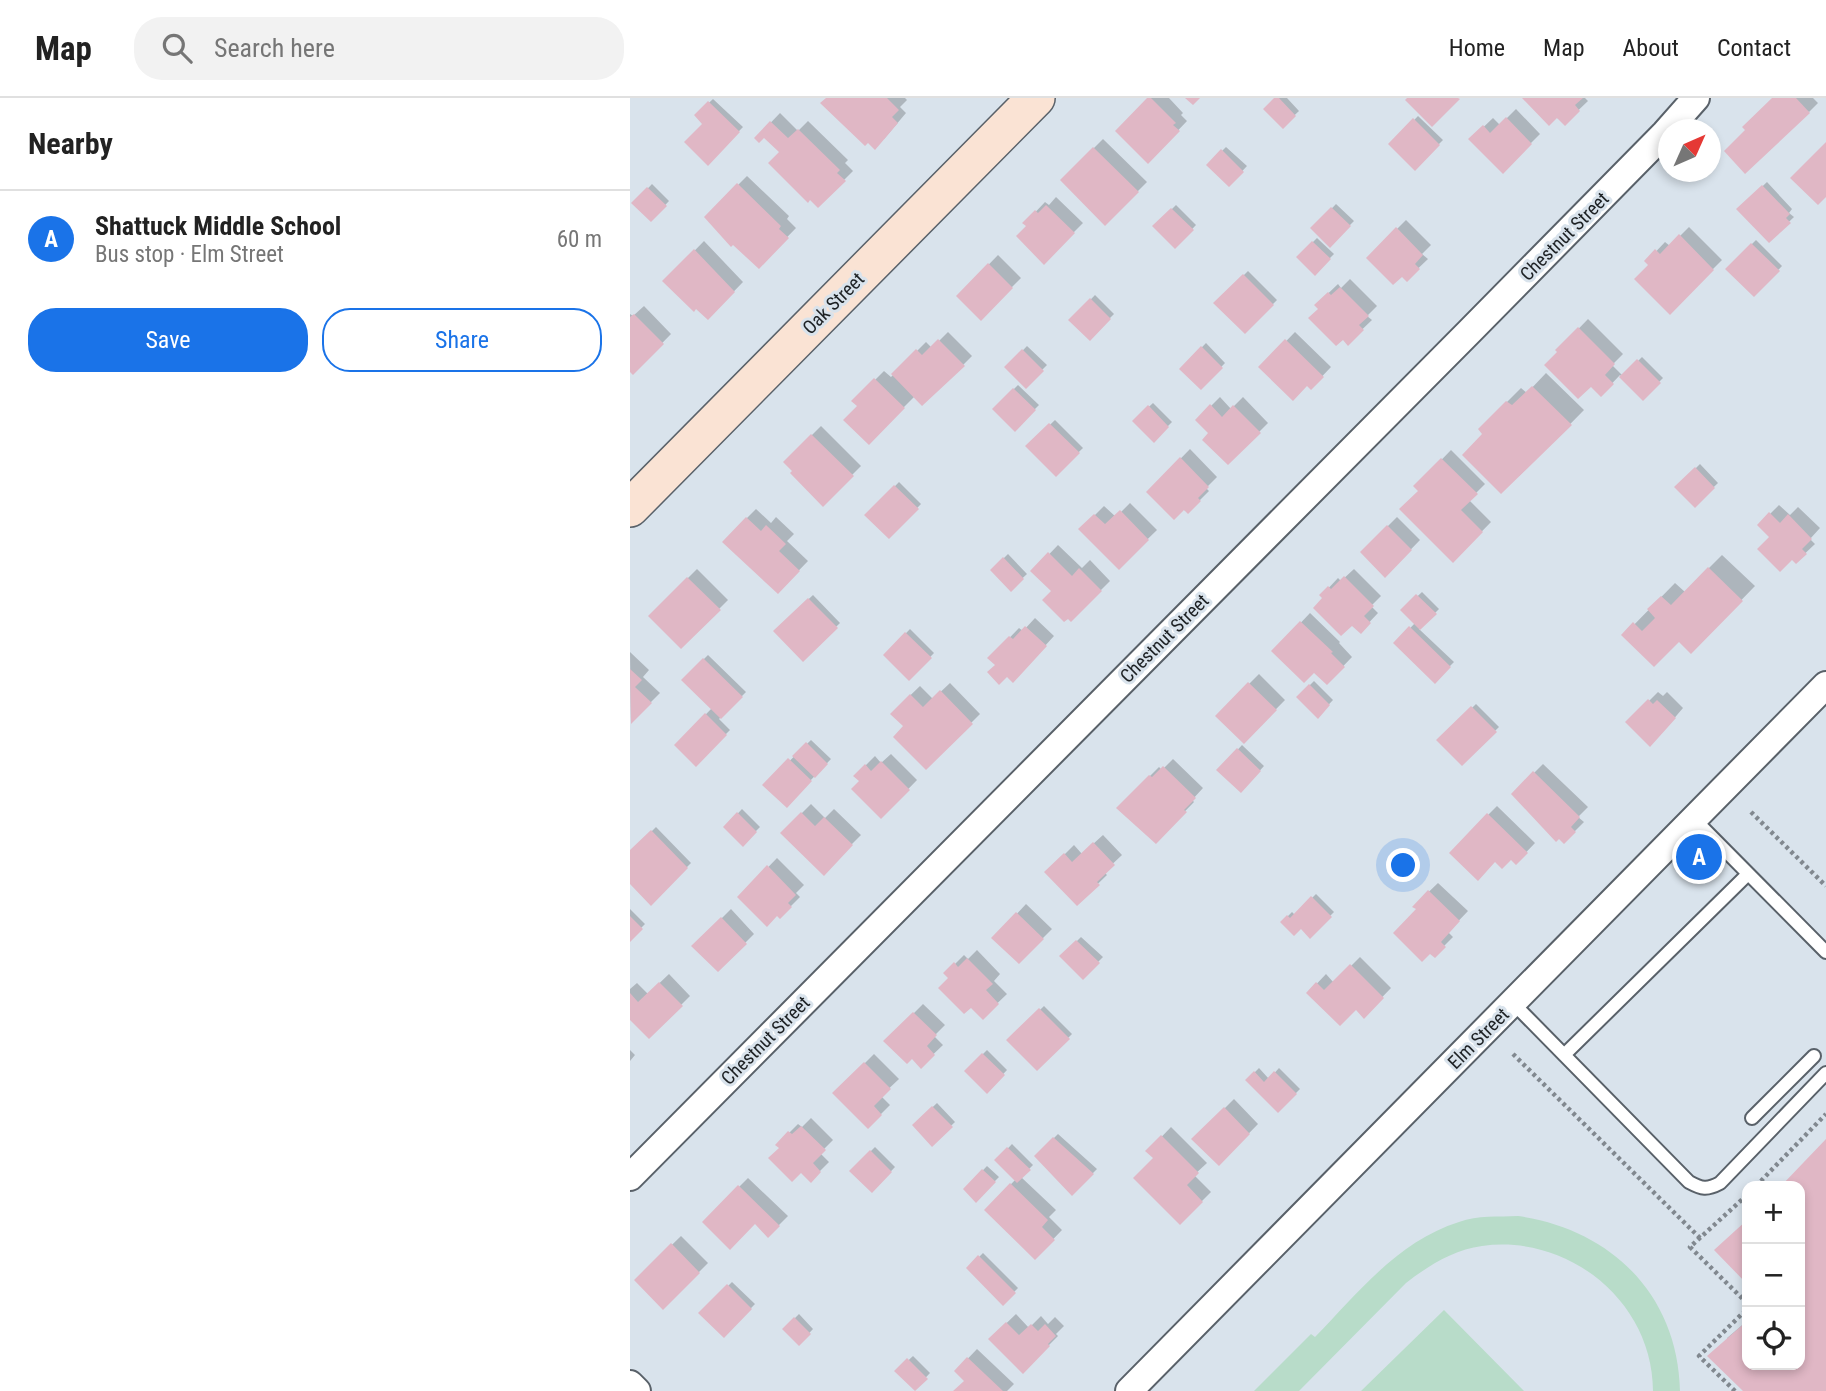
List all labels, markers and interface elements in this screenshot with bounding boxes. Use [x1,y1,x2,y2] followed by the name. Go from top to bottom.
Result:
[134,17,624,80] search box
[35,29,92,68] text: Map
[158,29,196,67] icon: search
[214,33,335,63] text: Search here
[1449,34,1505,62] text: Home
[1543,34,1585,62] text: Map
[1623,34,1679,62] text: About
[1717,34,1791,62] text: Contact
[1658,119,1721,182] north arrow
[28,126,113,161] text: Nearby
[1515,187,1614,286] street label: Chestnut Street
[95,211,341,241] text: Shattuck Middle School
[44,226,58,253] text: A
[557,226,602,253] text: 60 m
[95,241,284,268] text: Bus stop · Elm Street
[798,268,869,339] street label: Oak Street
[28,308,308,372] button: Save
[322,308,602,372] button: Share
[1115,589,1214,688] street label: Chestnut Street
[1676,831,1722,883] pin: A
[1386,848,1420,882] your location
[716,991,815,1090] street label: Chestnut Street
[1443,1003,1514,1074] street label: Elm Street
[1742,1181,1805,1370] map controls
[1742,1181,1805,1244] button: +
[1742,1244,1805,1307] button: −
[1742,1307,1805,1370] button: locate

